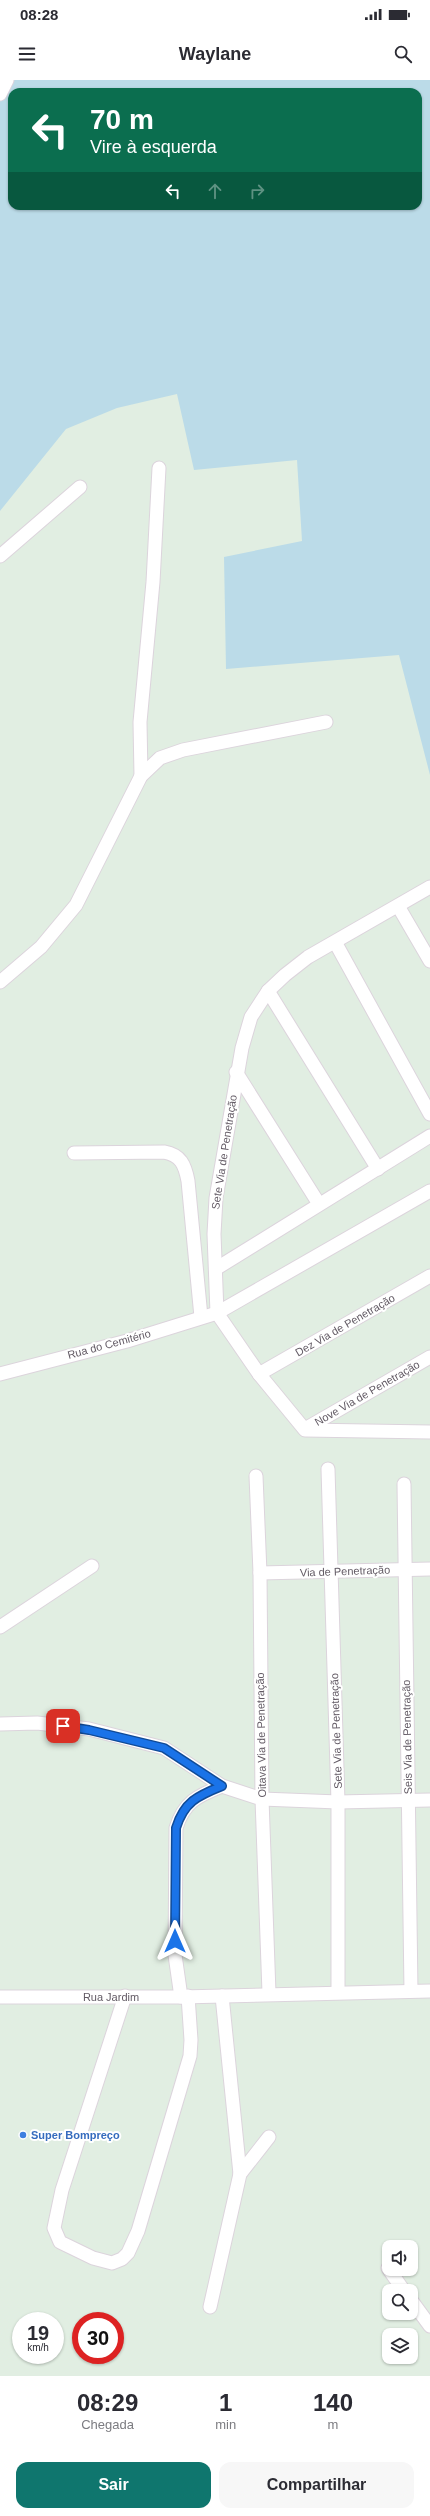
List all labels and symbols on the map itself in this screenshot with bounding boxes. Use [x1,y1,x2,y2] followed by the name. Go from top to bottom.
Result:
[209,1094,239,1210] street label: Sete Via de Penetração
[293,1292,397,1358] street label: Dez Via de Penetração
[66,1327,152,1361] street label: Rua do Cemitério
[312,1358,422,1428] street label: Nove Via de Penetração
[300,1563,390,1579] street label: Via de Penetração
[254,1672,268,1798] street label: Oitava Via de Penetração
[328,1673,344,1789] street label: Sete Via de Penetração
[400,1680,414,1794] street label: Seis Via de Penetração
[46,1709,80,1743] pin
[154,1920,196,1962] position arrow
[83,1991,139,2003] street label: Rua Jardim
[31,2129,120,2141] place label: Super Bompreço
[18,2130,28,2140] marker: Super Bompreço
[72,2312,124,2364] speed limit sign: 30

